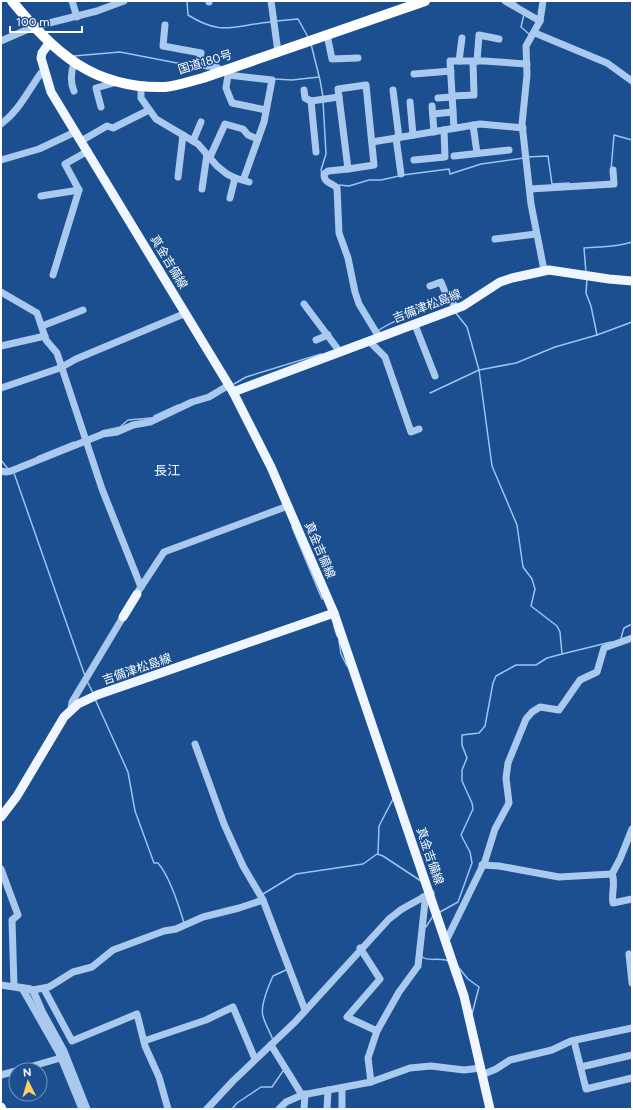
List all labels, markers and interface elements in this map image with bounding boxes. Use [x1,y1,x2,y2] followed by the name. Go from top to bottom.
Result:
[10,8,82,34] scale bar
[16,15,50,29] text: 100 m
[176,47,234,77] street label: 国道180号
[148,233,190,291] street label: 真金吉備線
[391,287,463,325] street label: 吉備津松島線
[154,463,180,478] district label: 長江
[302,520,338,580] street label: 真金吉備線
[101,651,173,687] street label: 吉備津松島線
[414,825,446,887] street label: 真金吉備線
[8,1062,48,1102] north arrow
[22,1066,32,1079] text: N

